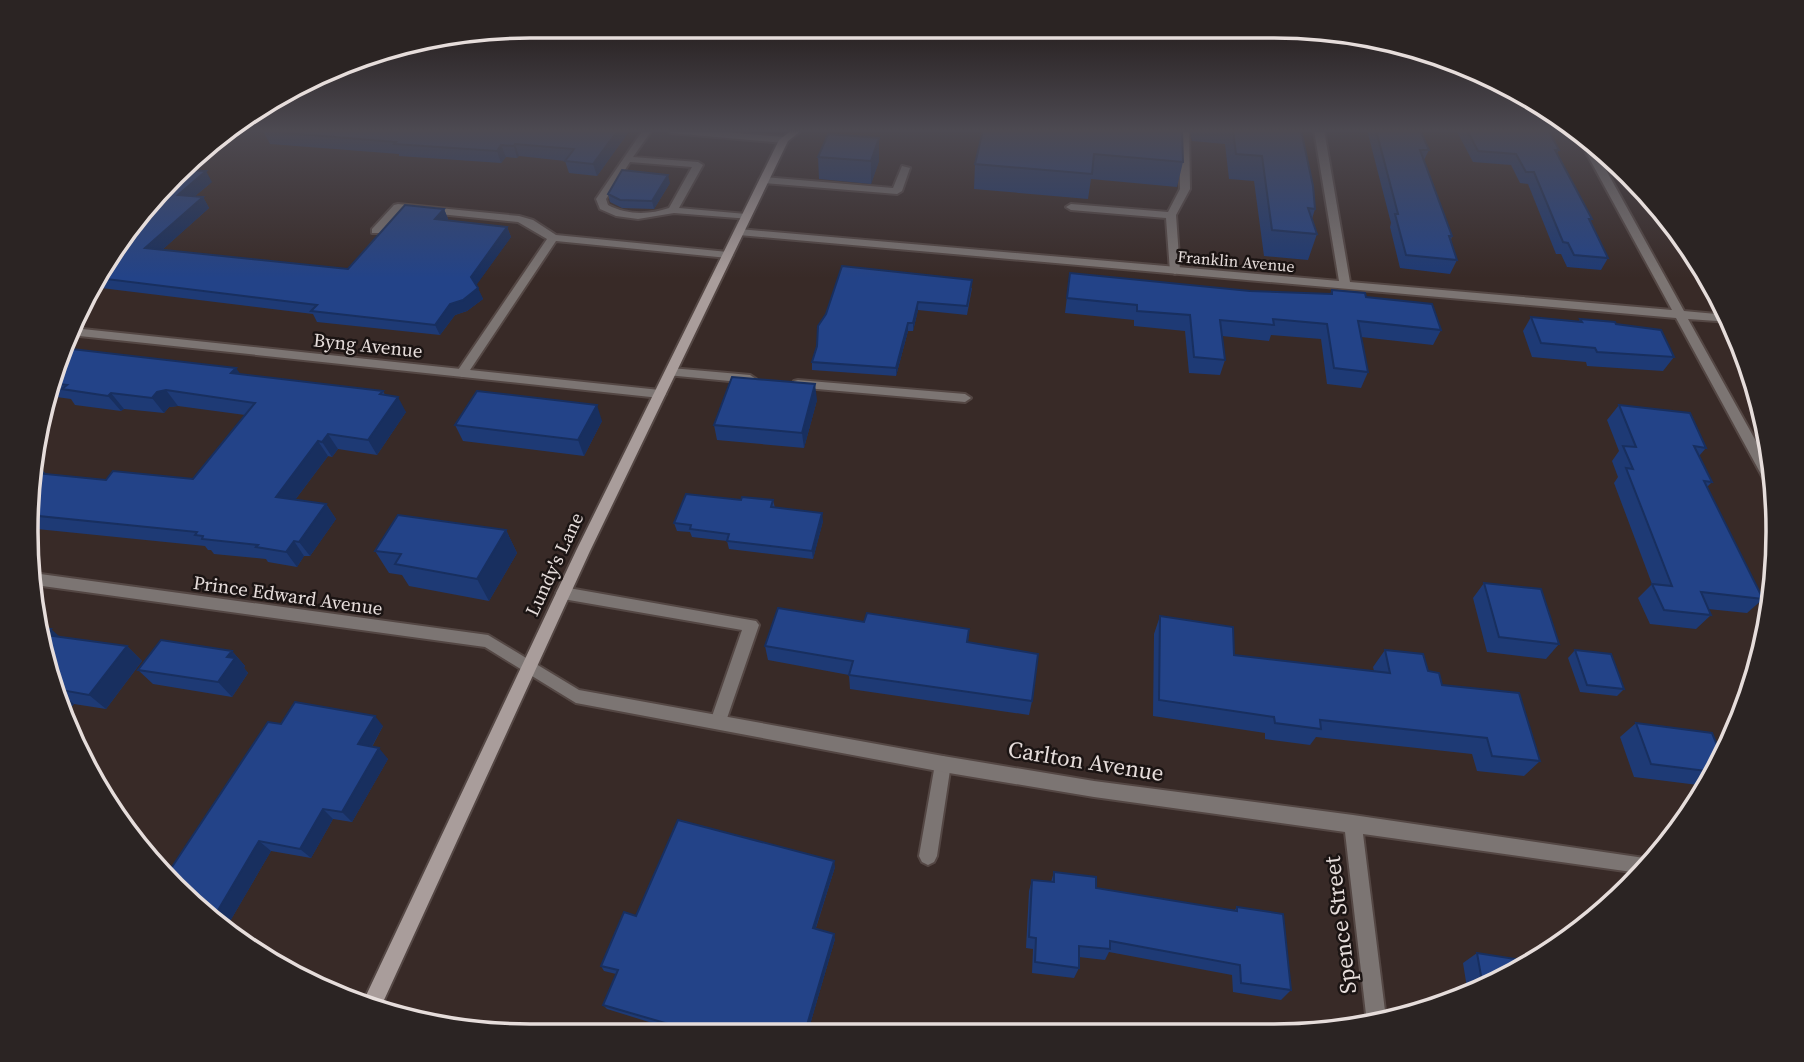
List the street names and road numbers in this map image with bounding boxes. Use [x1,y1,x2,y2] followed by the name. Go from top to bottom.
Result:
[1176,245,1296,277] street label: Franklin Avenue
[312,326,424,364] street label: Byng Avenue
[519,508,589,620] street label: Lundy's Lane
[192,569,384,621] street label: Prince Edward Avenue
[1006,733,1166,789] street label: Carlton Avenue
[1316,854,1364,996] street label: Spence Street

